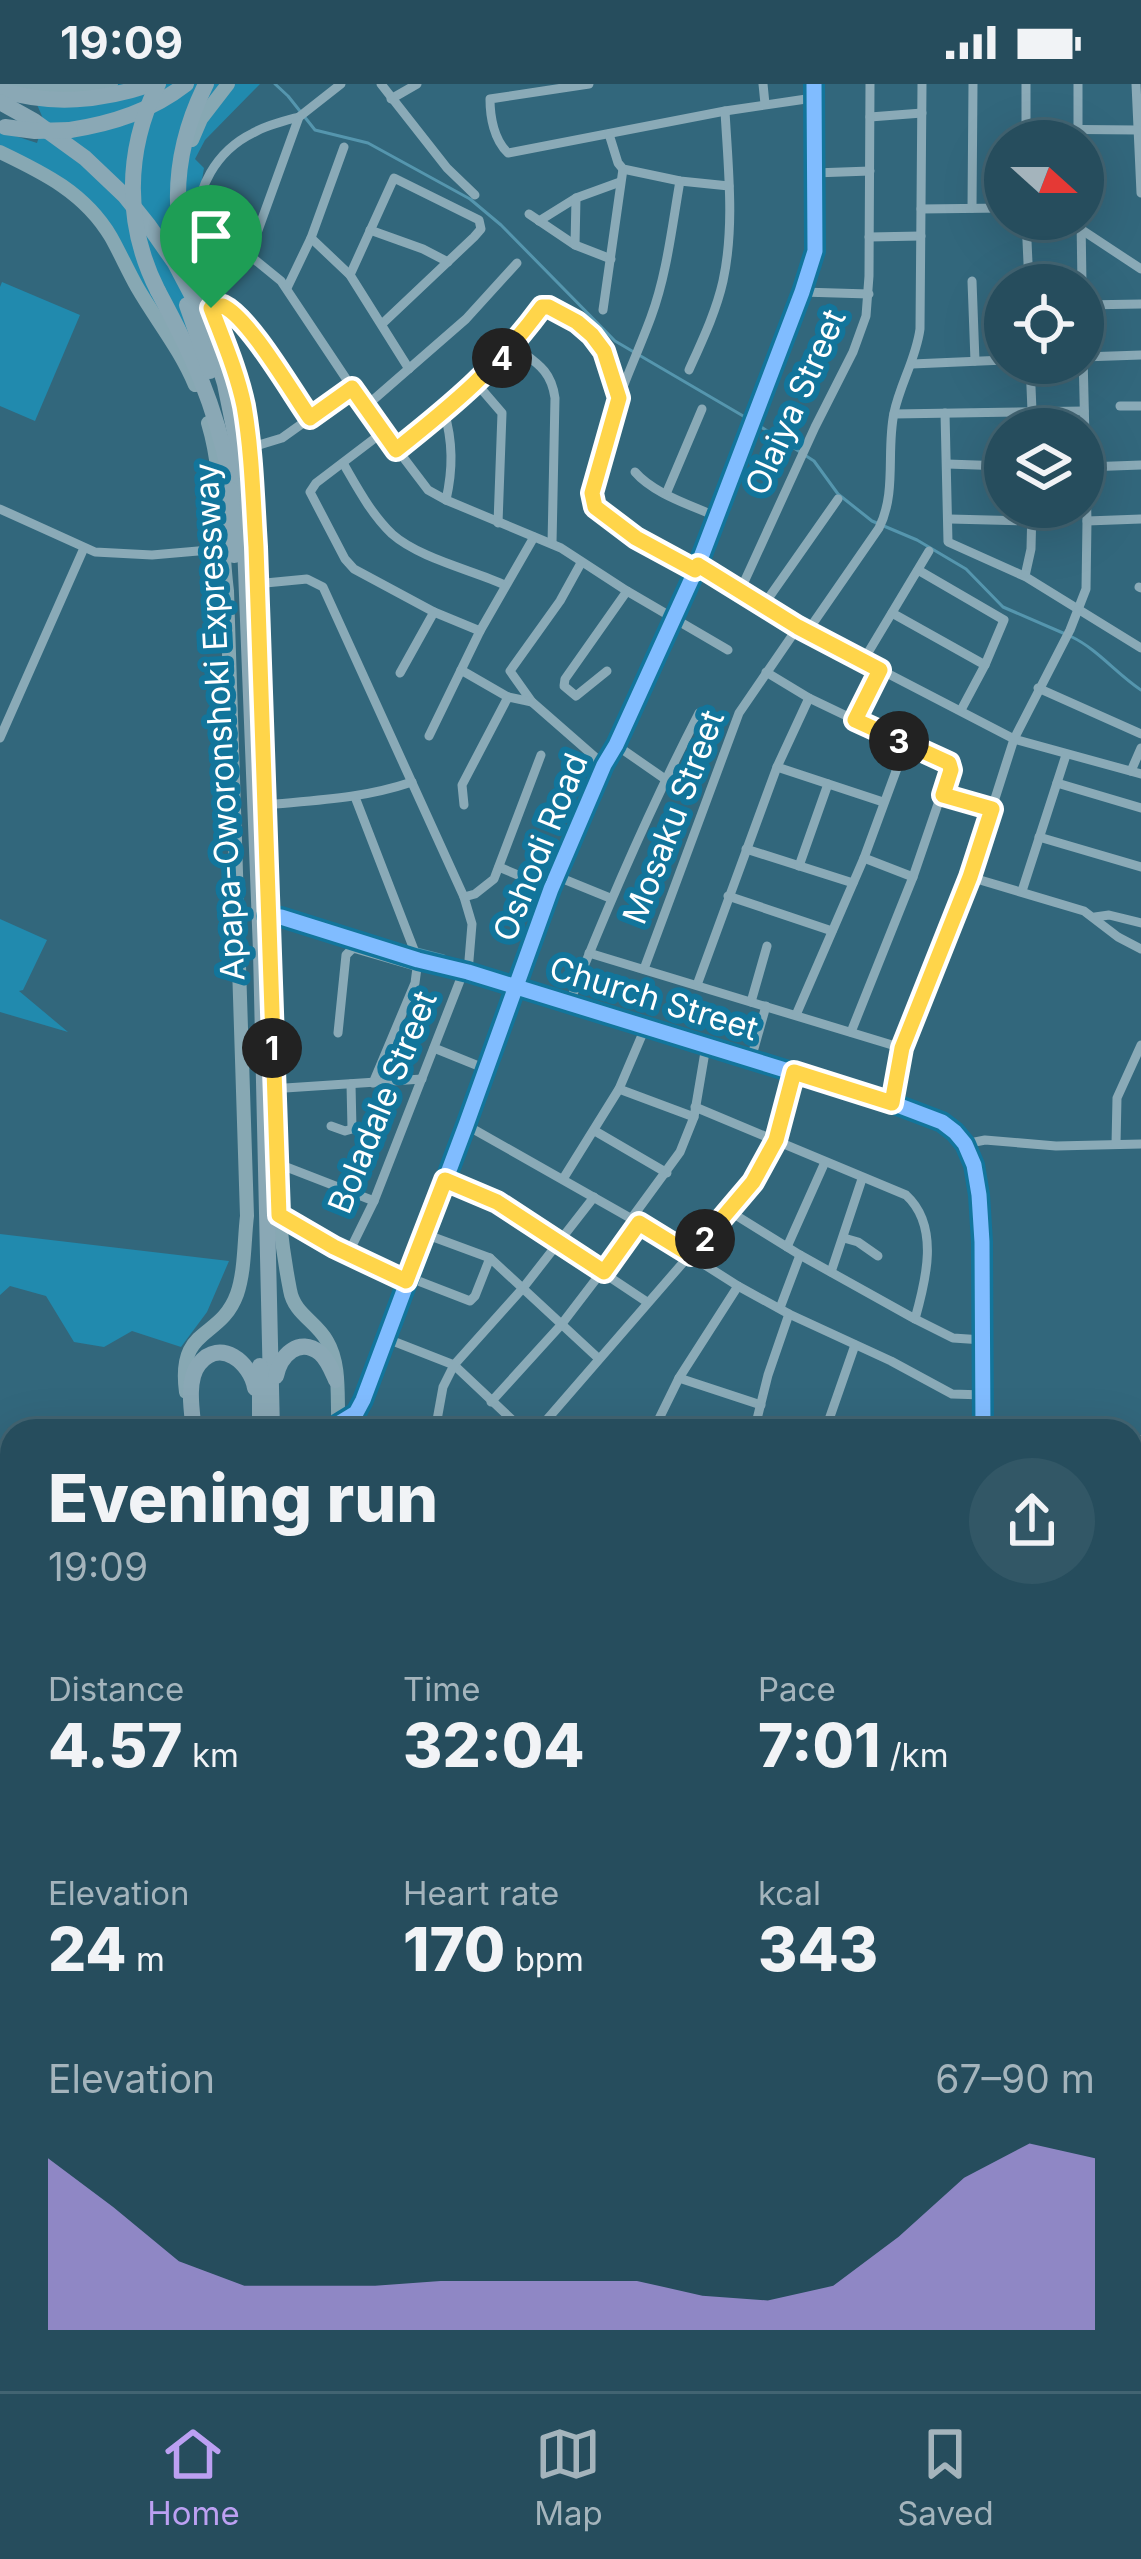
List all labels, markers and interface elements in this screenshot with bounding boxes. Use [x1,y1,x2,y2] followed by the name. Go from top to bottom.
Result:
[60,15,183,70] text: 19:09
[984,120,1104,240] north arrow
[984,120,1104,528] map controls
[160,185,262,308] pin
[178,203,244,269] icon: arrive
[984,264,1104,384] button: locate
[736,303,854,501] street label: Olaiya Street
[472,328,532,388] pin: 4
[491,338,513,378] text: 4
[984,408,1104,528] button: layers
[185,462,253,982] street label: Apapa-Oworonshoki Expressway
[614,704,732,929] street label: Mosaku Street
[869,711,929,771] pin: 3
[888,721,910,761] text: 3
[484,747,596,947] street label: Oshodi Road
[545,947,763,1049] street label: Church Street
[319,985,445,1219] street label: Boladale Street
[242,1018,302,1078] pin: 1
[265,1028,279,1068] text: 1
[675,1209,735,1269] pin: 2
[695,1219,715,1259] text: 2
[48,1458,438,1538] text: Evening run
[969,1458,1095,1584] button: share
[48,1543,148,1590] text: 19:09
[48,1669,184,1709] text: Distance
[403,1669,480,1709] text: Time
[758,1669,836,1709] text: Pace
[48,1709,183,1781] text: 4.57
[403,1709,585,1781] text: 32:04
[758,1709,880,1781] text: 7:01
[183,1735,239,1775] text: km
[880,1735,949,1775] text: /km
[48,1873,189,1913] text: Elevation
[403,1873,559,1913] text: Heart rate
[758,1873,821,1913] text: kcal
[48,1913,127,1985] text: 24
[403,1913,505,1985] text: 170
[758,1913,878,1985] text: 343
[127,1939,165,1979] text: m
[505,1939,584,1979] text: bpm
[48,2055,215,2102] text: Elevation
[935,2055,1095,2102] text: 67–90 m
[147,2421,240,2533] tab: Home
[534,2421,603,2533] tab: Map
[897,2421,994,2533] tab: Saved

